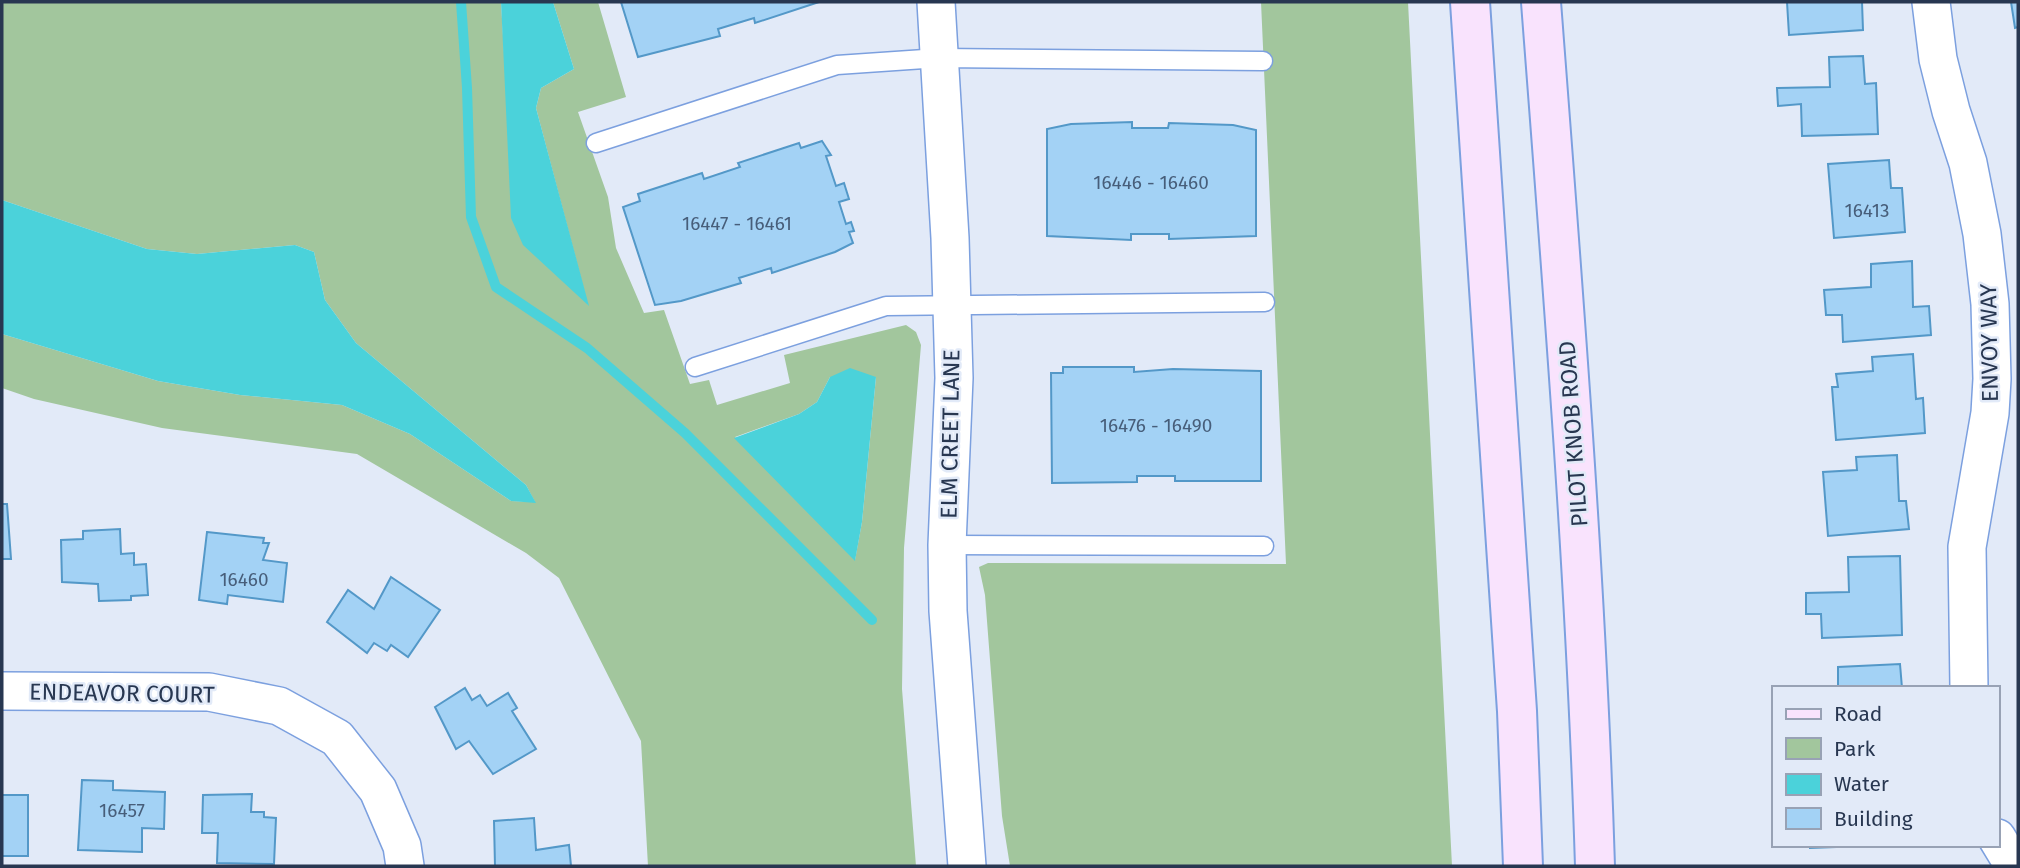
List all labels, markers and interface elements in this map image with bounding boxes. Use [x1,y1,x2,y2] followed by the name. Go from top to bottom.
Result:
[1093,171,1209,194] house number: 16446 - 16460
[1844,199,1890,222] house number: 16413
[682,212,792,235] house number: 16447 - 16461
[1974,283,2004,402] street label: ENVOY WAY
[1553,340,1593,528] street label: PILOT KNOB ROAD
[935,349,965,519] street label: ELM CREET LANE
[1100,414,1212,437] house number: 16476 - 16490
[219,568,269,591] house number: 16460
[29,677,215,709] street label: ENDEAVOR COURT
[1772,686,1999,847] legend
[1834,701,1882,727] text: Road
[1834,736,1876,762] text: Park
[1834,771,1889,797] text: Water
[99,799,145,822] house number: 16457
[1834,806,1913,832] text: Building

